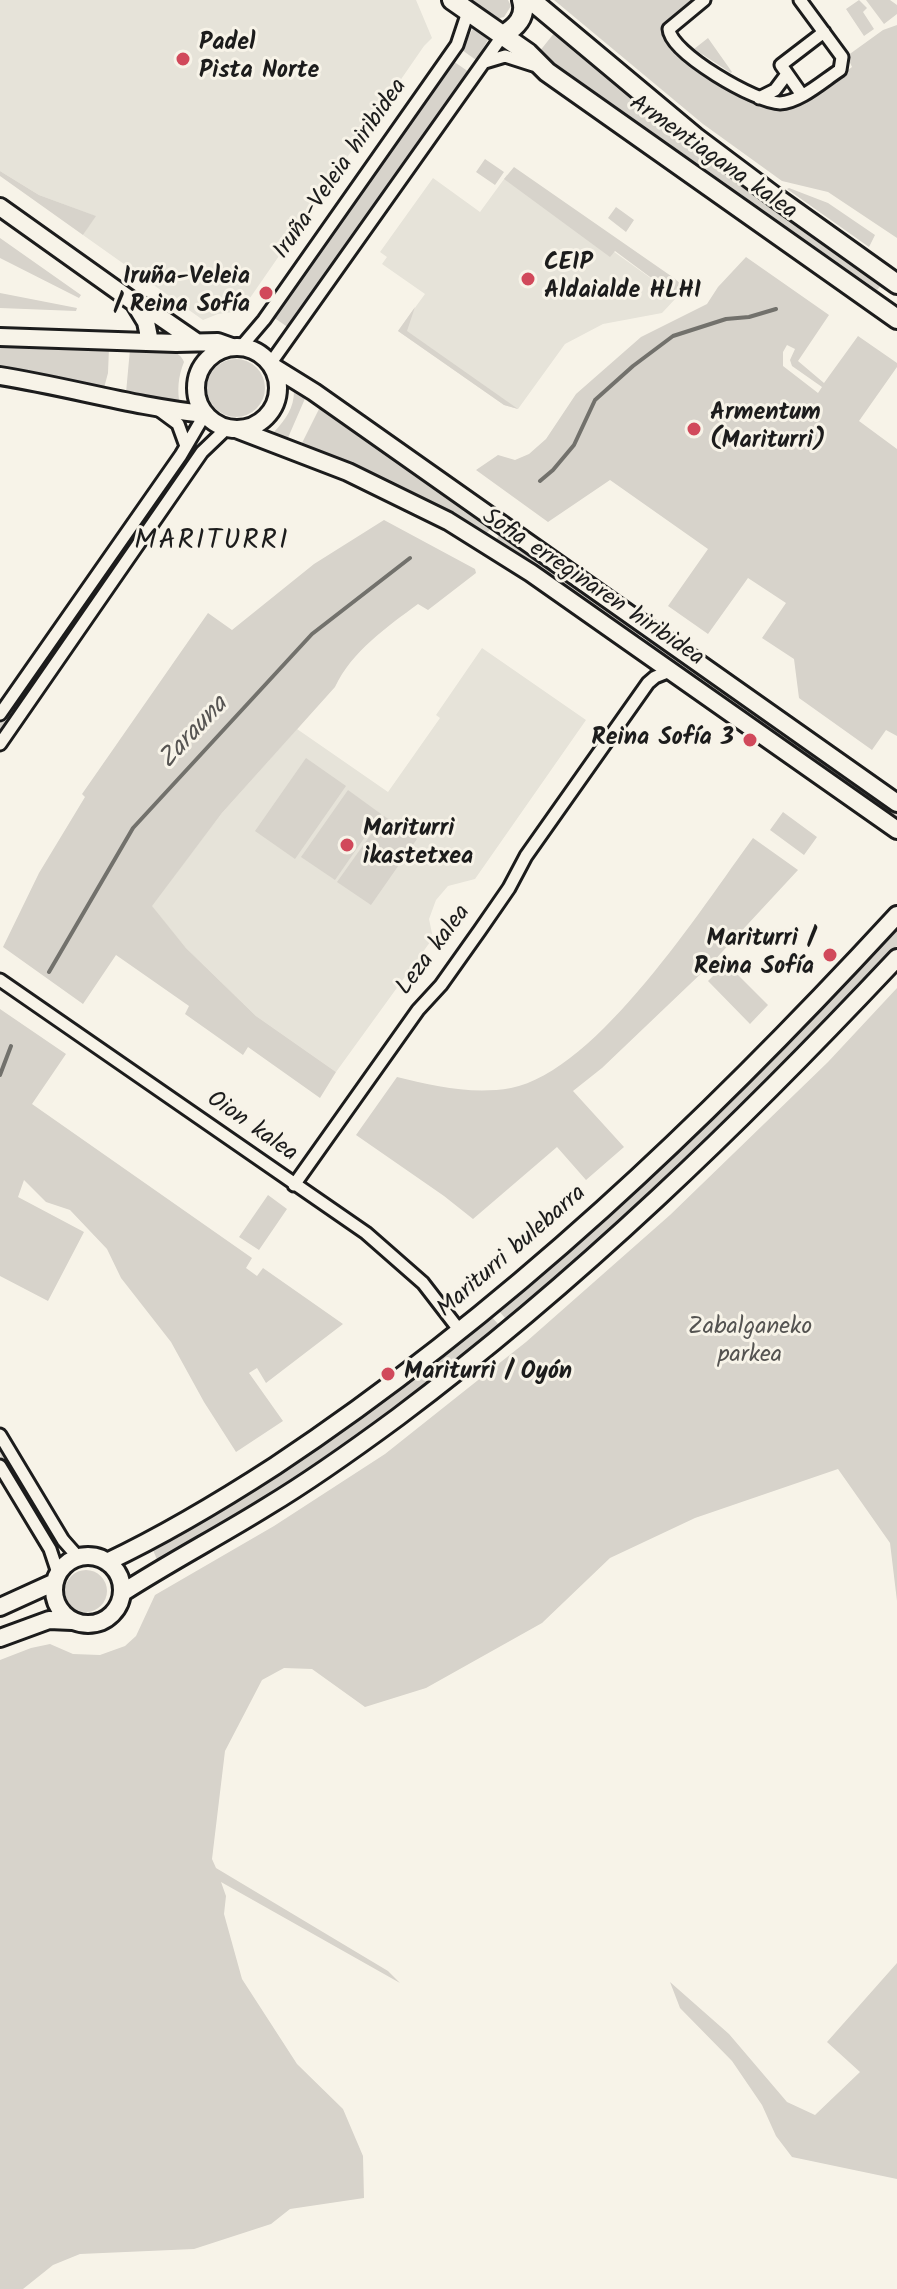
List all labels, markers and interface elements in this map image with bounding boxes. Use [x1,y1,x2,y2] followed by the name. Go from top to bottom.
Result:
[199,31,319,87] place label: Padel Pista Norte
[174,50,192,68] marker: Padel Pista Norte
[269,74,415,266] street label: Iruña-Veleia hiribidea
[623,90,801,228] street label: Armentiagana kalea
[544,251,701,307] place label: CEIP Aldaialde HLHI
[114,265,250,321] place label: Iruña-Veleia / Reina Sofía
[519,270,537,288] marker: CEIP Aldaialde HLHI
[257,284,275,302] marker: Iruña-Veleia / Reina Sofía
[710,401,826,457] place label: Armentum (Mariturri)
[685,420,703,438] marker: Armentum (Mariturri)
[476,504,708,674] street label: Sofia erreginaren hiribidea
[134,526,290,560] district label: MARITURRI
[154,691,236,777] water label: Zarauna
[591,726,734,754] place label: Reina Sofía 3
[741,731,759,749] marker: Reina Sofía 3
[363,817,473,873] place label: Mariturri ikastetxea
[338,836,356,854] marker: Mariturri ikastetxea
[392,900,478,1002] street label: Leza kalea
[694,927,814,983] place label: Mariturri / Reina Sofía
[821,946,839,964] marker: Mariturri / Reina Sofía
[200,1086,302,1170] street label: Oion kalea
[433,1181,593,1325] street label: Mariturri bulebarra
[688,1315,812,1371] park label: Zabalganeko parkea
[404,1360,572,1388] place label: Mariturri / Oyón
[379,1365,397,1383] marker: Mariturri / Oyón

